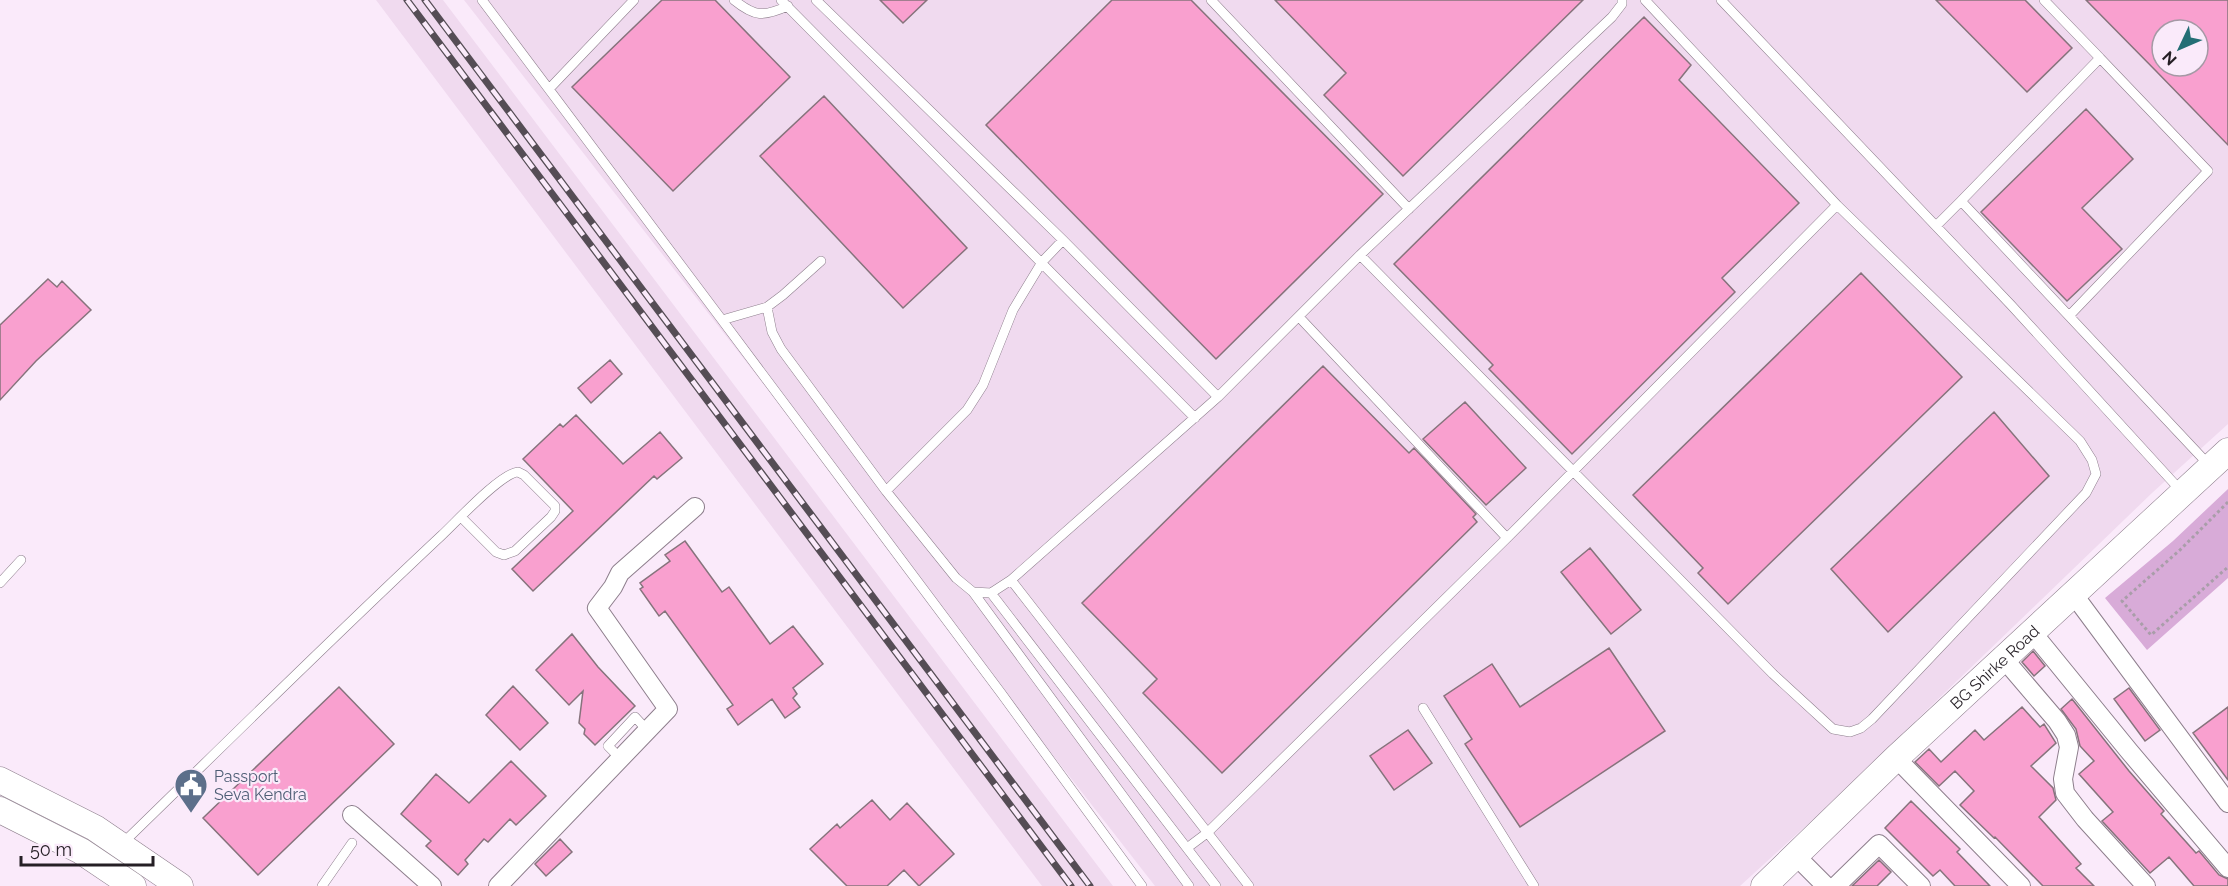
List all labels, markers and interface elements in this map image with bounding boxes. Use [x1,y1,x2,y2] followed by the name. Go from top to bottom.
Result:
[2150,18,2210,78] north arrow
[2158,47,2181,69] text: N
[1946,621,2043,713] street label: BG Shirke Road
[173,767,209,814] public building icon: Passport Seva Kendra
[214,767,307,804] place label: Passport Seva Kendra
[21,829,153,867] scale bar
[30,839,72,860] text: 50 m

